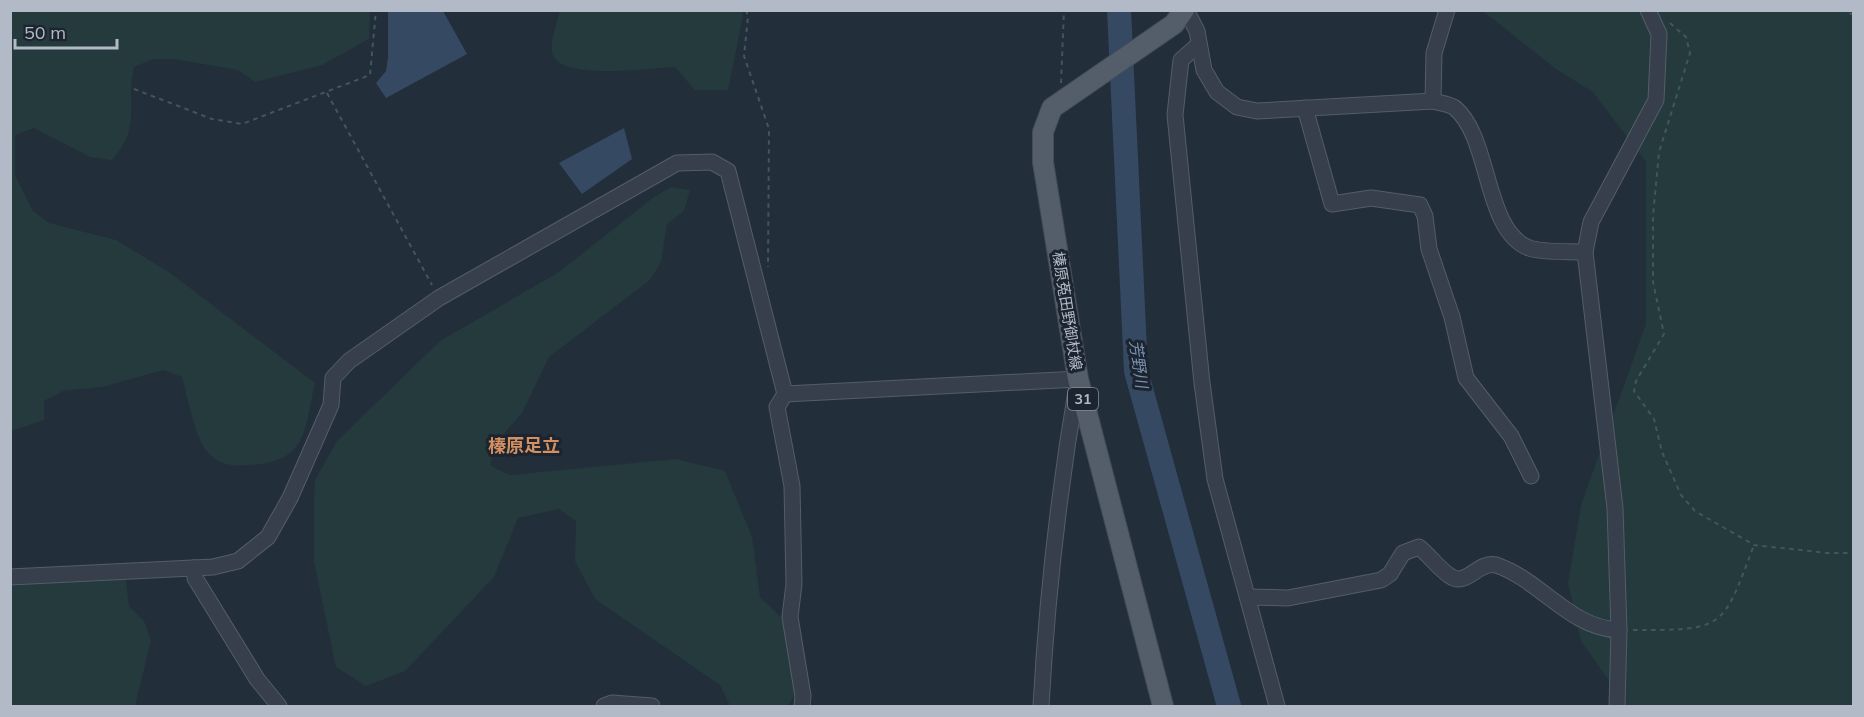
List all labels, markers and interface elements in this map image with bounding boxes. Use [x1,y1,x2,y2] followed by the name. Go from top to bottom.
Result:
[15,12,117,50] scale bar
[24,21,66,44] text: 50 m
[1049,250,1086,372] street label: 榛原菟田野御杖線
[1126,339,1153,391] water label: 芳野川
[1068,388,1098,410] road number: 31
[488,434,560,457] district label: 榛原足立

